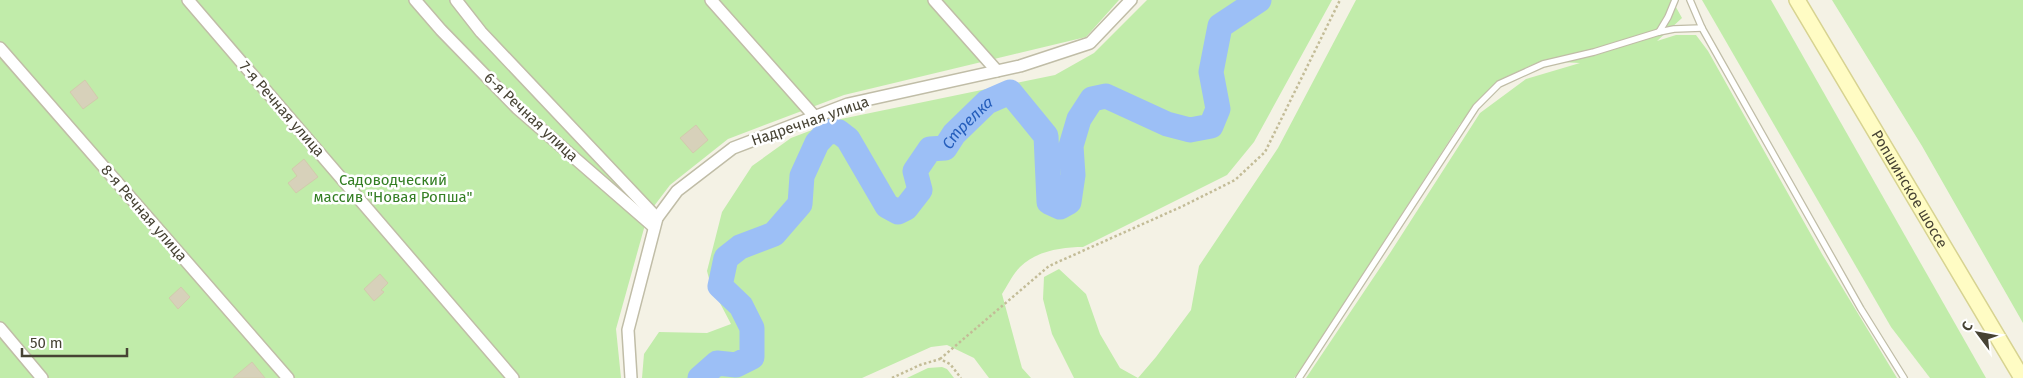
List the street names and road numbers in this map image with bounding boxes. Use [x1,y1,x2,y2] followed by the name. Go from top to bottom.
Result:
[236,58,328,160] street label: 7-я Речная улица
[480,69,582,165] street label: 6-я Речная улица
[749,92,871,150] street label: Надречная улица
[1867,127,1952,251] street label: Ропшинское шоссе
[97,161,191,265] street label: 8-я Речная улица

